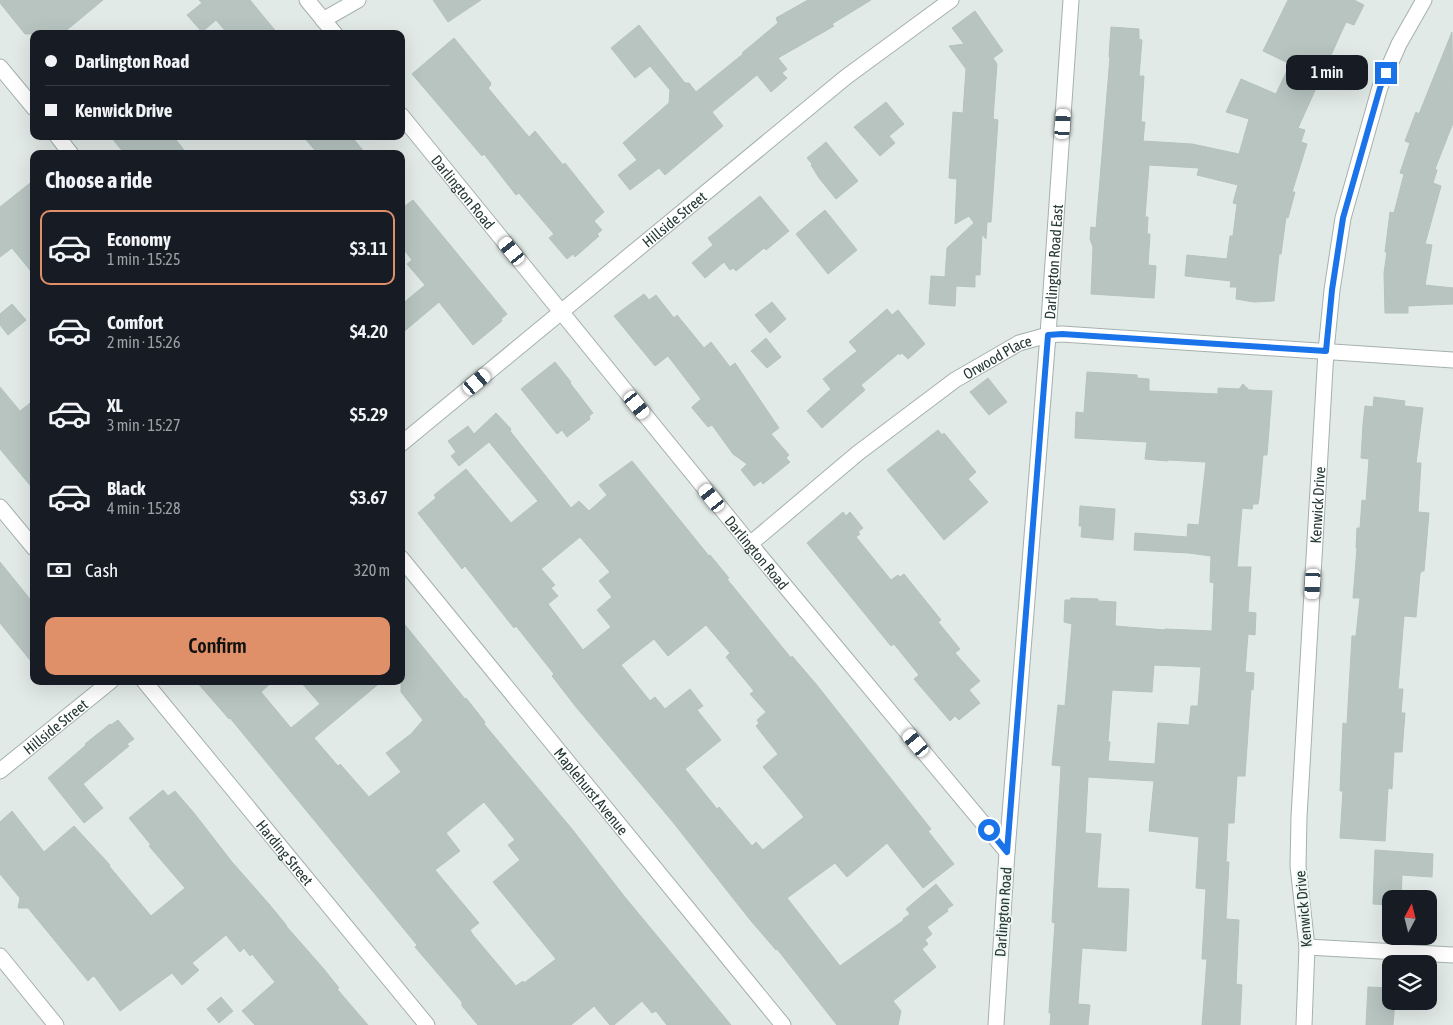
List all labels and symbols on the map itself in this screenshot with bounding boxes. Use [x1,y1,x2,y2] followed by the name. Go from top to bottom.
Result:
[1286,56,1368,90] callout: 1 min
[1375,62,1397,84] route end
[1054,109,1071,139] car
[428,151,499,232] street label: Darlington Road
[639,187,710,250] street label: Hillside Street
[1041,204,1065,320] street label: Darlington Road East
[496,235,527,267] car
[960,331,1033,382] street label: Orwood Place
[460,367,493,397] car
[621,389,652,421] car
[1306,466,1328,544] street label: Kenwick Drive
[696,482,727,514] car
[722,512,792,593] street label: Darlington Road
[1304,569,1321,599] car
[20,695,91,757] street label: Hillside Street
[900,727,931,759] car
[551,744,632,838] street label: Maplehurst Avenue
[253,816,317,889] street label: Harding Street
[978,819,1000,841] route start
[991,866,1015,958] street label: Darlington Road
[1291,870,1315,948] street label: Kenwick Drive
[1382,890,1438,945] north arrow

